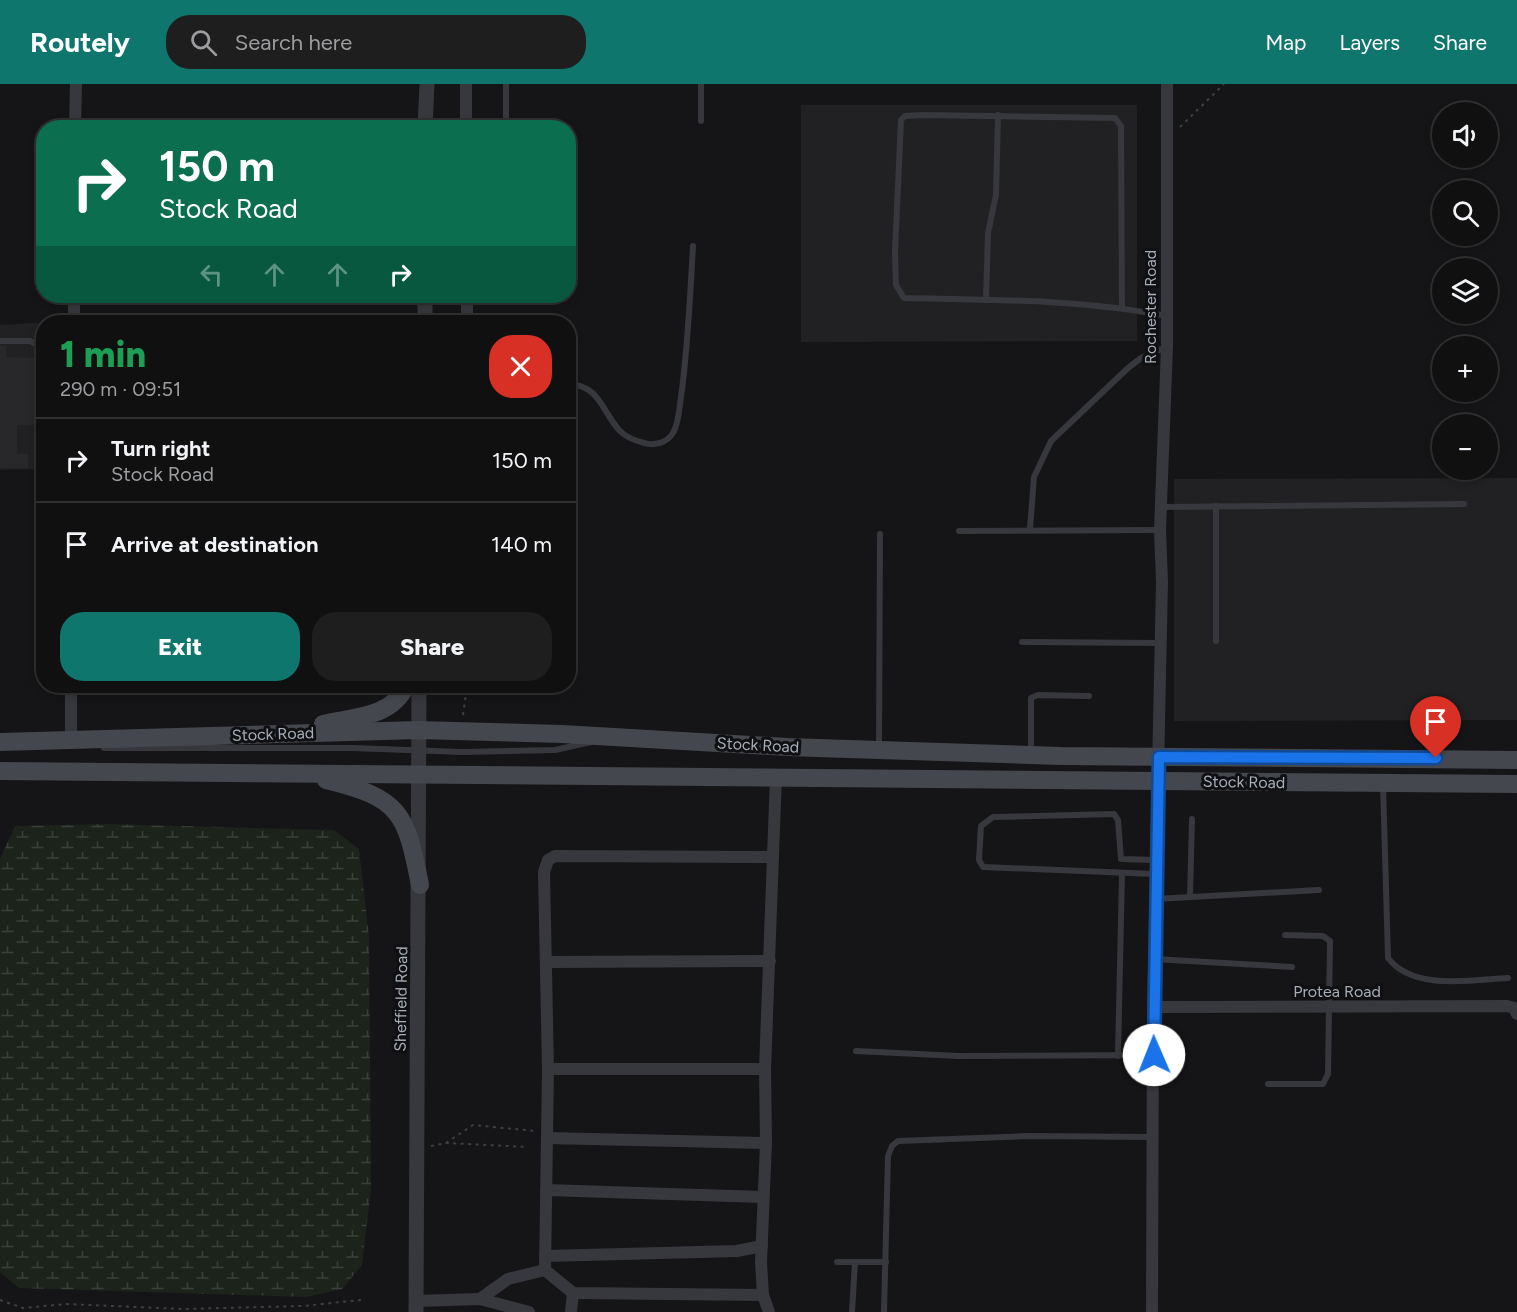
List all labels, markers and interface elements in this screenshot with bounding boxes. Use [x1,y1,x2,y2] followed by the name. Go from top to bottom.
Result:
[166,15,586,69] search box
[30,25,130,59] text: Routely
[187,26,220,59] icon: search
[235,29,352,56] text: Search here
[1266,30,1306,55] text: Map
[1339,30,1400,55] text: Layers
[1433,30,1487,55] text: Share
[1432,102,1498,480] map controls
[1432,102,1498,168] button: sound
[159,141,275,192] text: 150 m
[60,144,138,222] icon: right
[1432,180,1498,246] button: search
[159,192,298,225] text: Stock Road
[1141,250,1160,364] street label: Rochester Road
[195,258,228,291] icon: left
[258,258,291,291] icon: ahead
[321,258,354,291] icon: ahead
[384,258,417,291] icon: right
[1432,258,1498,324] button: layers
[60,333,146,376] text: 1 min
[489,335,552,398] button: close
[1432,336,1498,402] button: +
[60,377,181,401] text: 290 m · 09:51
[1432,414,1498,480] button: −
[111,435,210,462] text: Turn right
[60,444,93,477] icon: right
[492,447,552,474] text: 150 m
[111,462,214,486] text: Stock Road
[60,528,93,561] icon: arrive
[111,531,319,558] text: Arrive at destination
[491,531,552,558] text: 140 m
[60,612,300,681] button: Exit
[312,612,552,681] button: Share
[1410,696,1461,758] pin
[1419,705,1452,738] icon: arrive
[232,723,314,745] street label: Stock Road
[716,733,800,757] street label: Stock Road
[1203,772,1285,792] street label: Stock Road
[391,946,411,1052] street label: Sheffield Road
[1293,982,1381,1001] street label: Protea Road
[1122,1023,1186,1087] position arrow

